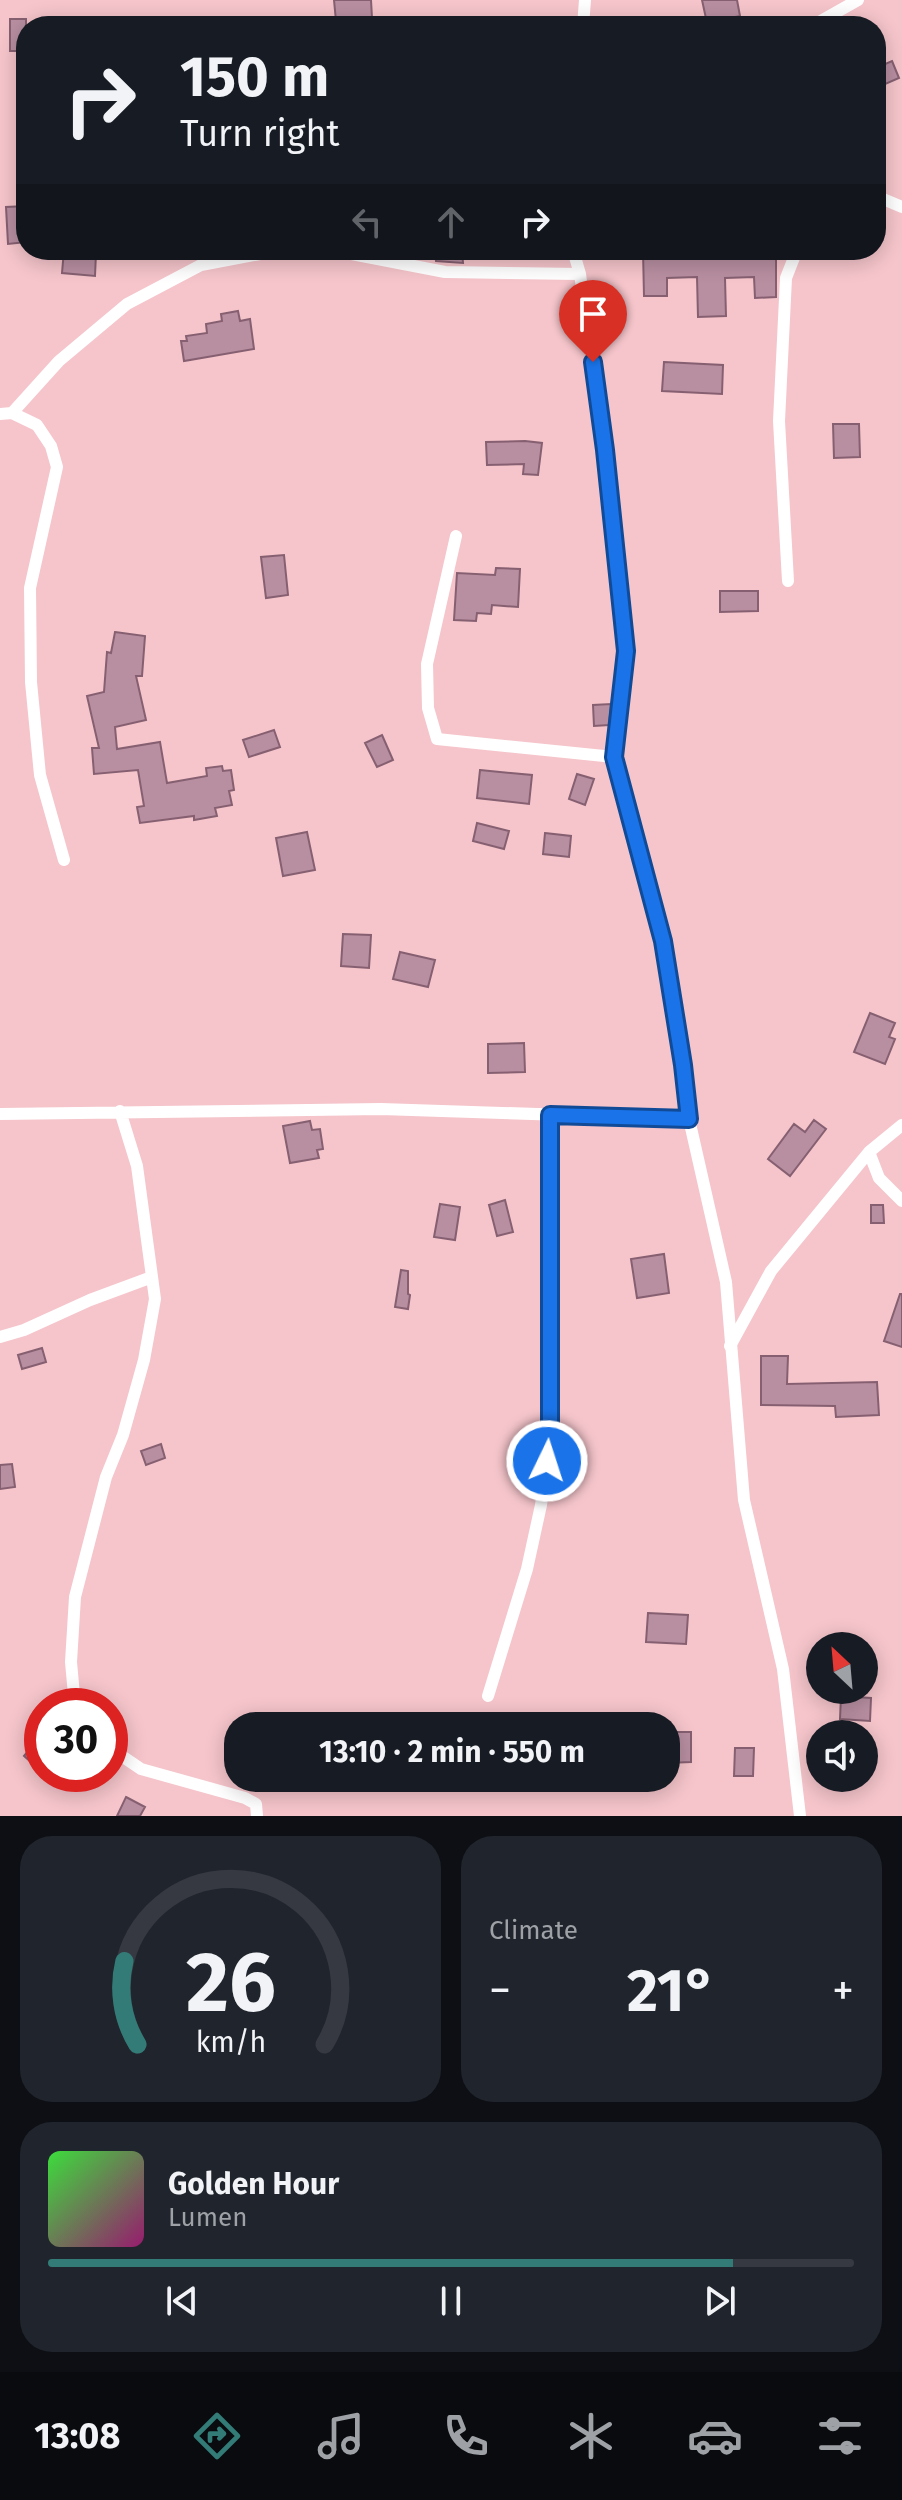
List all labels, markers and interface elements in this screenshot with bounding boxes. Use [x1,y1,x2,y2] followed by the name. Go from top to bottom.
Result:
[180,44,329,111] text: 150 m
[48,48,152,152] icon: right
[180,112,340,156] text: Turn right
[345,200,389,244] icon: left
[429,200,473,244] icon: ahead
[513,200,557,244] icon: right
[559,280,627,362] pin
[571,292,615,336] icon: arrive
[505,1419,589,1503] position arrow
[806,1632,878,1704] north arrow
[806,1632,878,1792] map controls
[24,1688,128,1792] speed limit sign: 30
[806,1720,878,1792] button: sound
[319,1734,585,1770] text: 13:10 · 2 min · 550 m
[489,1915,578,1946] text: Climate
[186,1933,275,2033] text: 26
[627,1955,716,2027] text: 21°
[489,1964,511,2017] text: −
[832,1964,854,2017] text: +
[195,2025,266,2060] text: km/h
[168,2166,339,2202] text: Golden Hour
[168,2202,247,2233] text: Lumen
[160,2279,204,2323] icon: previous
[429,2279,473,2323] icon: pause
[698,2279,742,2323] icon: next
[189,2408,245,2464] icon: directions
[313,2408,369,2464] icon: music
[438,2408,494,2464] icon: phone
[563,2408,619,2464] icon: climate
[687,2408,743,2464] icon: car
[812,2408,868,2464] icon: filters
[34,2414,120,2458] text: 13:08

